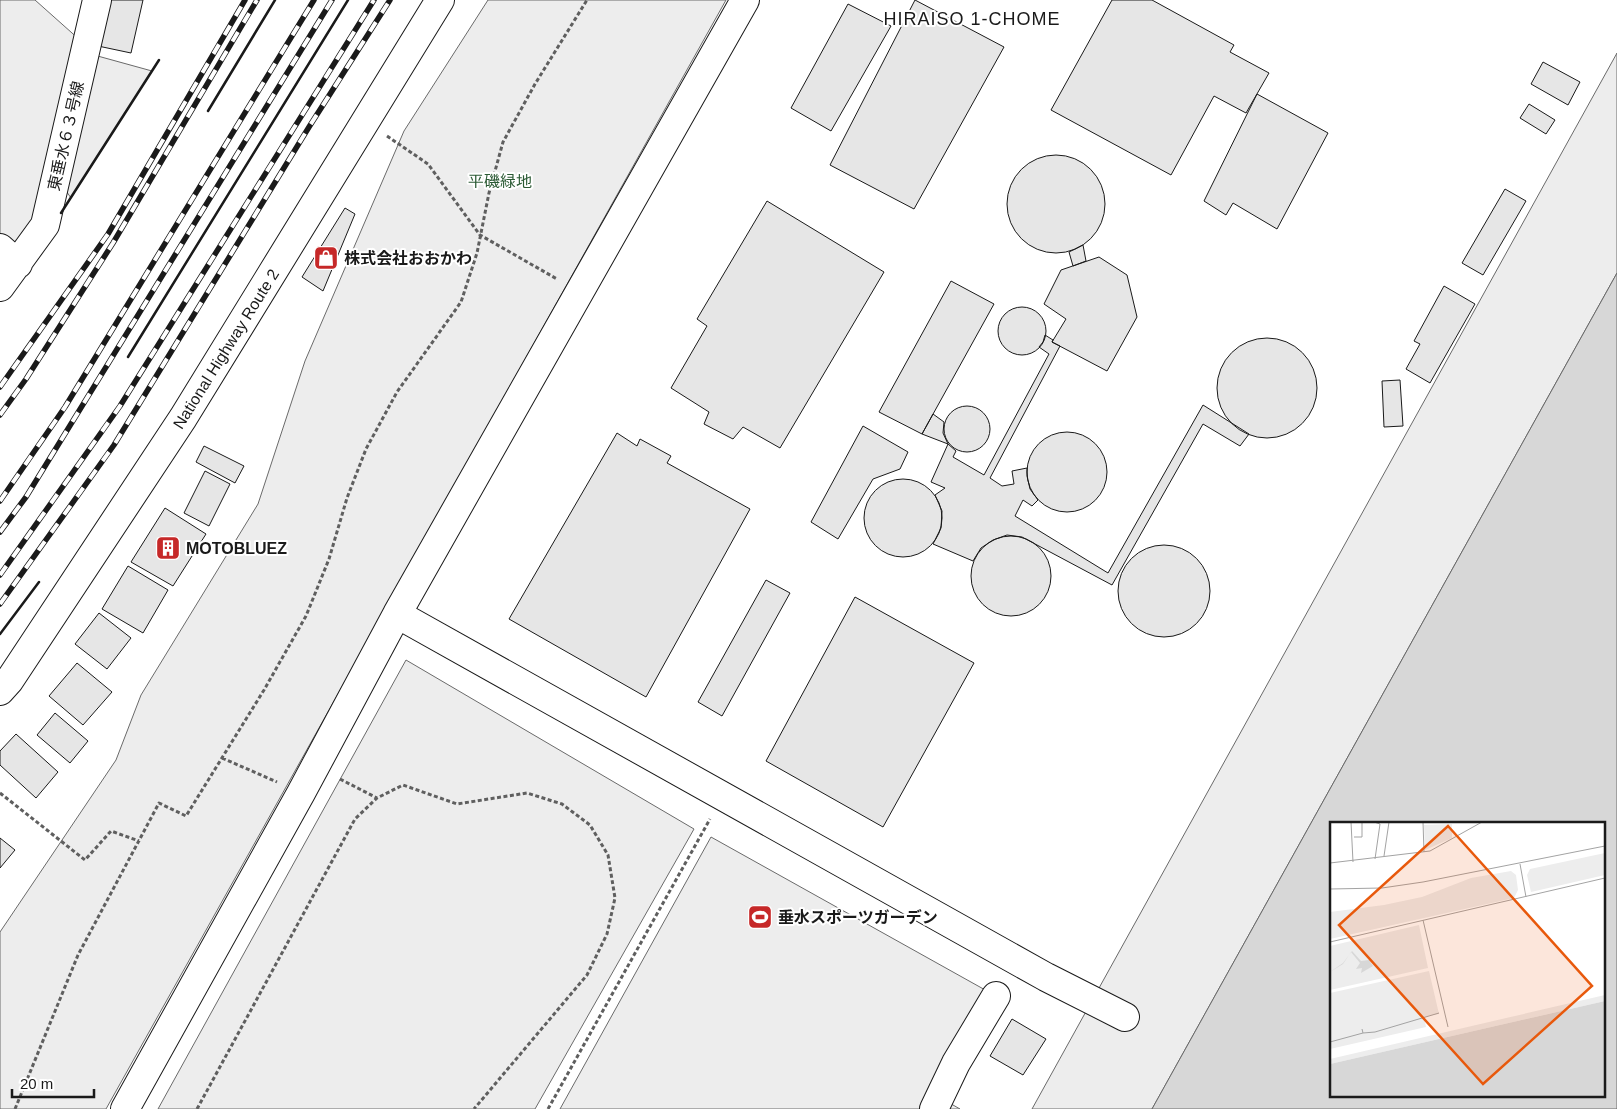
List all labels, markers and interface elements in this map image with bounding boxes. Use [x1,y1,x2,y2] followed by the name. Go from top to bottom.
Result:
[883,9,1061,29] district label: HIRAISO 1-CHOME
[45,80,87,192] street label: 東垂水６３号線
[468,173,532,190] park label: 平磯緑地
[313,245,339,271] shop icon: 株式会社おおかわ
[344,249,472,267] place label: 株式会社おおかわ
[170,266,282,432] street label: National Highway Route 2
[155,535,181,561] building icon: MOTOBLUEZ
[186,540,287,557] place label: MOTOBLUEZ
[1330,822,1604,1096] inset map
[747,904,773,930] sports icon: 垂水スポーツガーデン
[778,909,938,926] place label: 垂水スポーツガーデン
[12,1066,95,1098] scale bar
[20,1075,53,1092] text: 20 m

